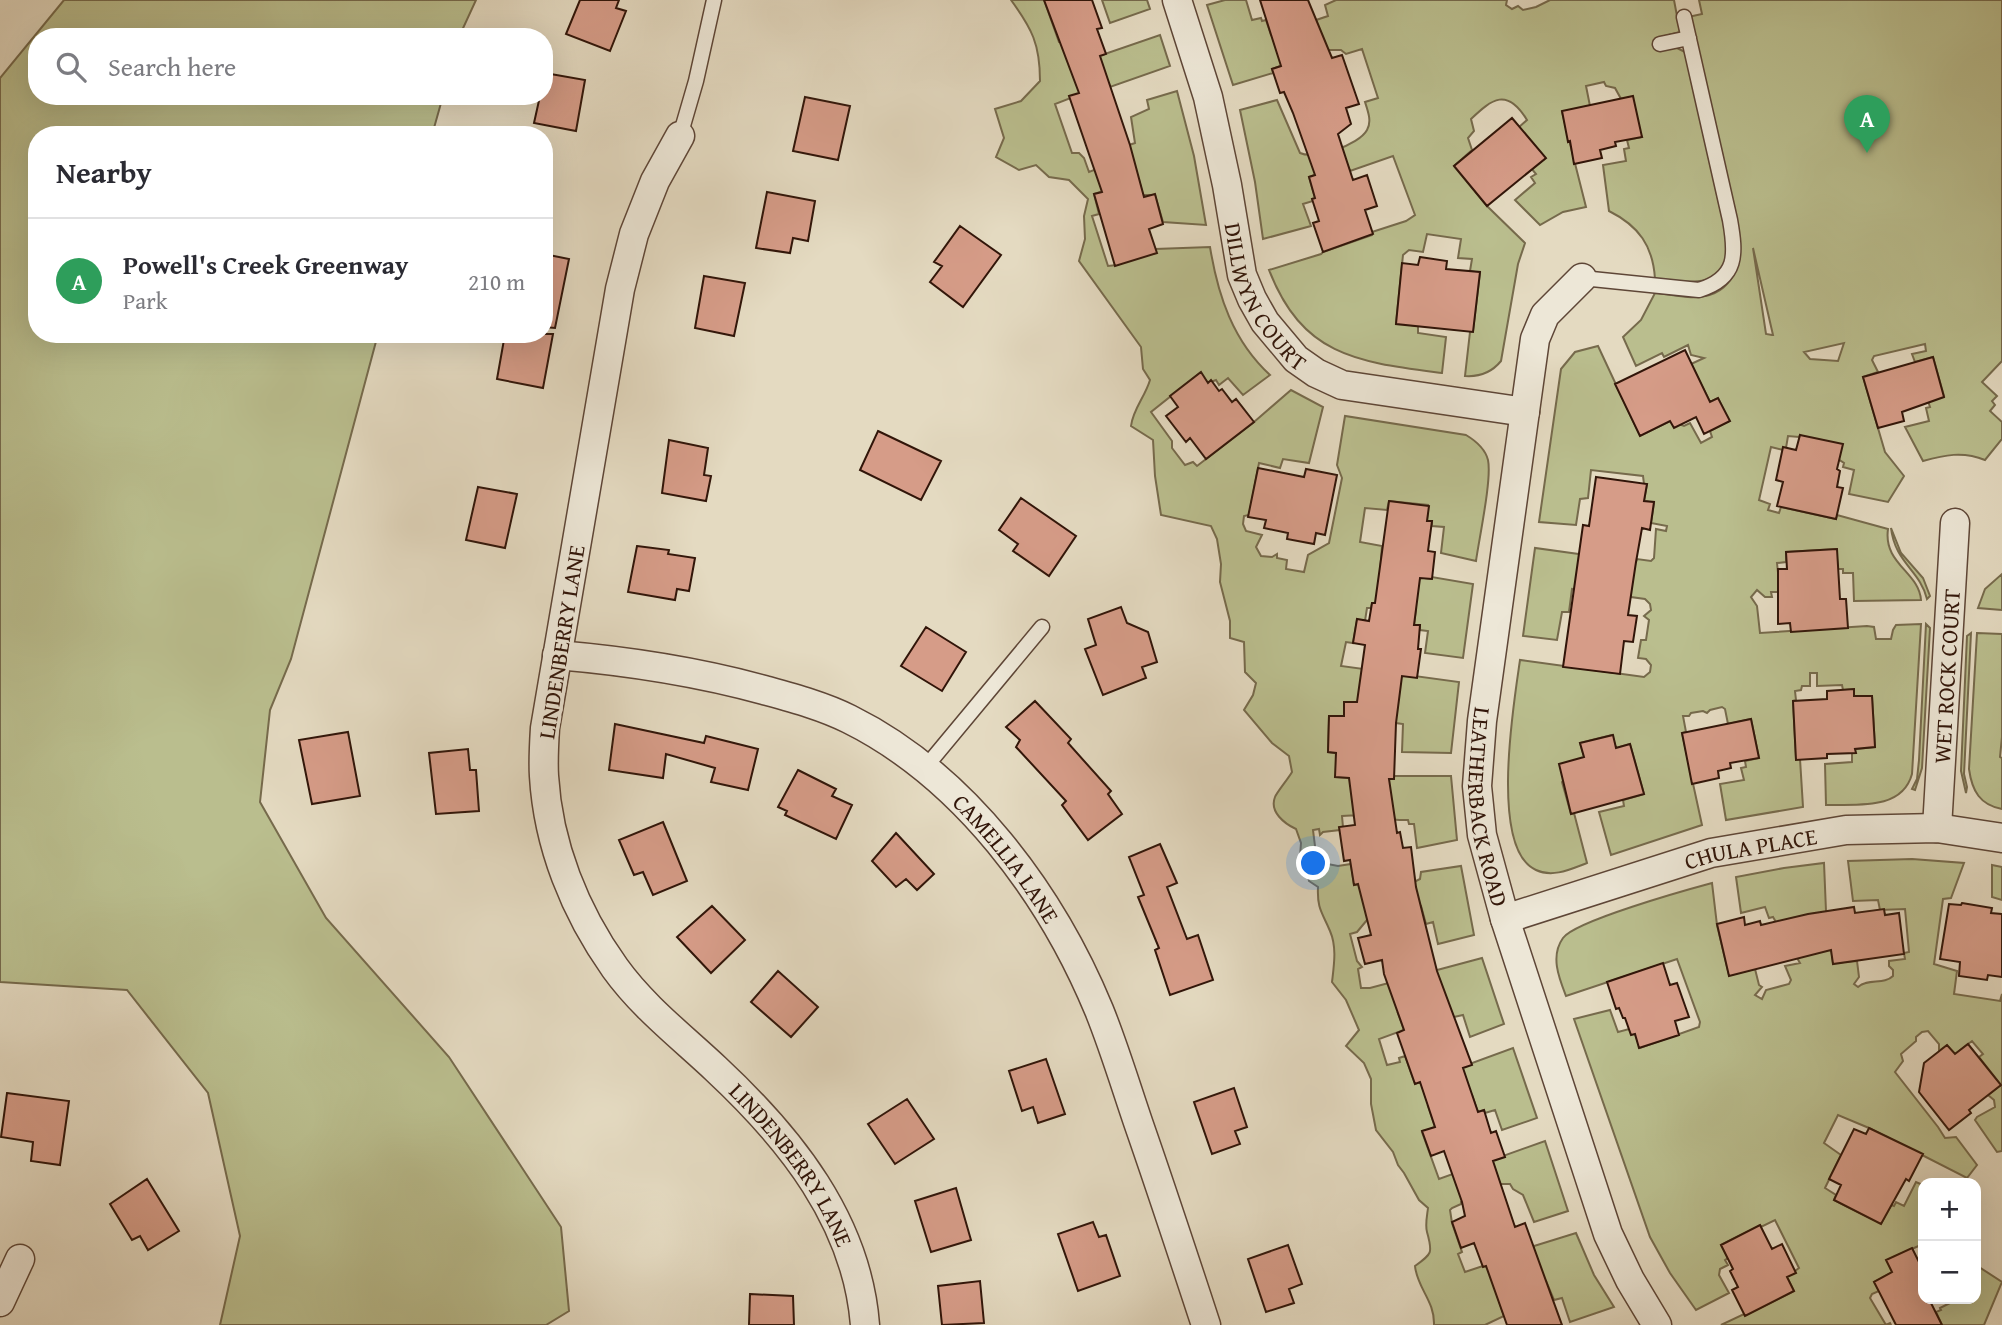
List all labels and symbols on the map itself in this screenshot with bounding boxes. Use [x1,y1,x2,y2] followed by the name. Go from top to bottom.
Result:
[1844,95,1890,153] pin: A
[1217,220,1314,378] street label: DILLWYN COURT
[529,543,593,741] street label: LINDENBERRY LANE
[1924,588,1968,765] street label: WET ROCK COURT
[1460,705,1517,910] street label: LEATHERBACK ROAD
[946,786,1068,929] street label: CAMELLIA LANE
[1680,819,1819,877] street label: CHULA PLACE
[1296,846,1330,880] your location
[722,1075,862,1251] street label: LINDENBERRY LANE

